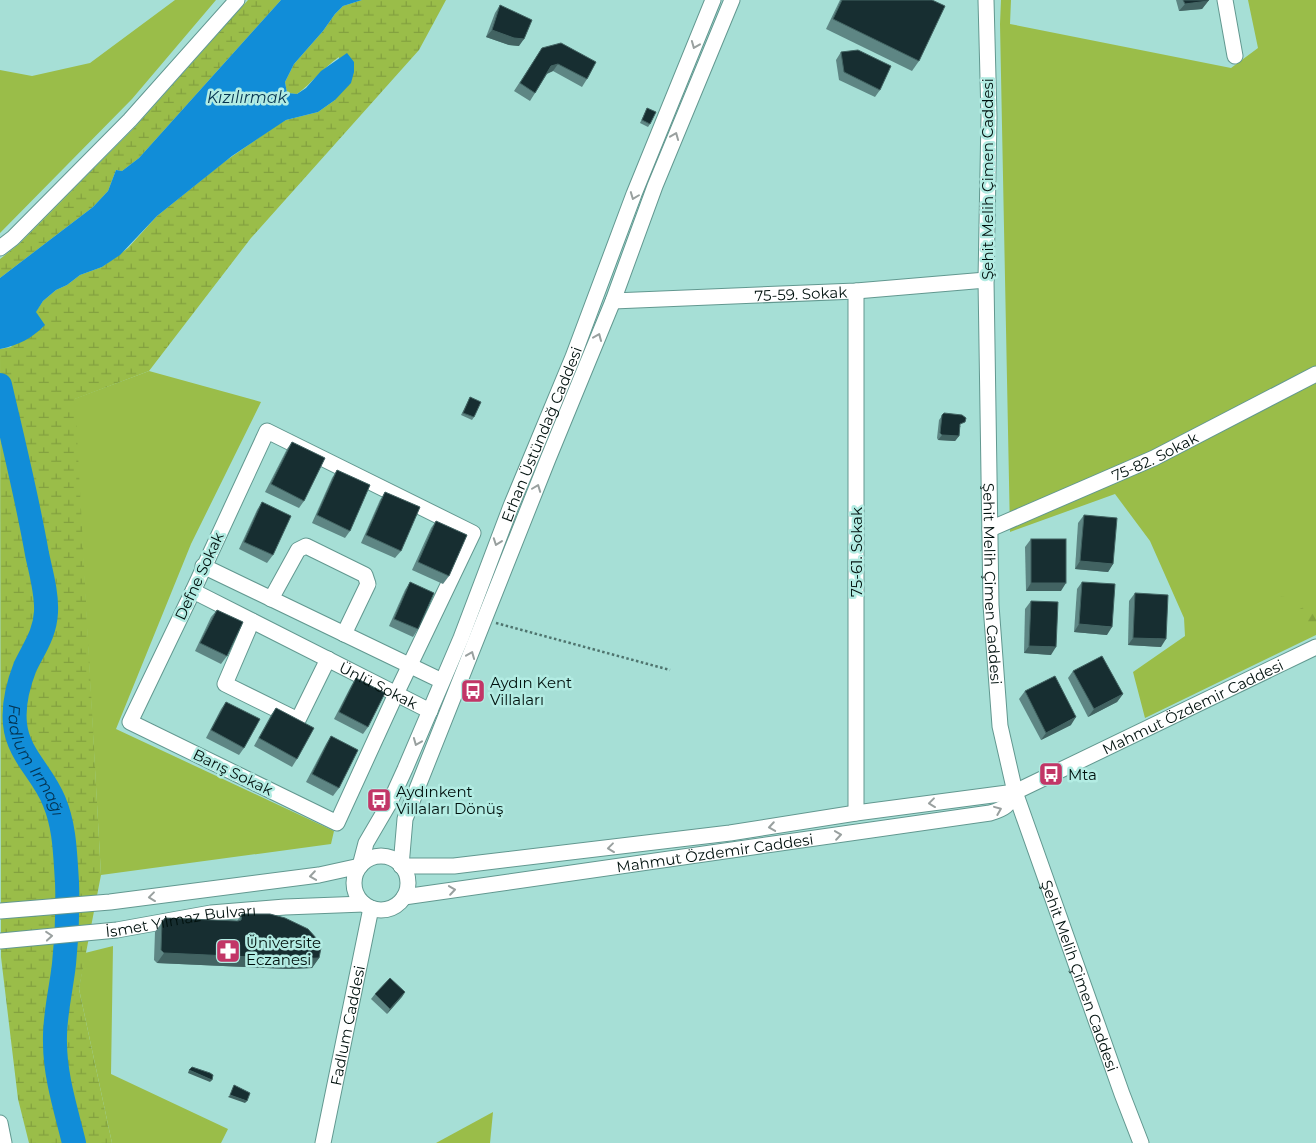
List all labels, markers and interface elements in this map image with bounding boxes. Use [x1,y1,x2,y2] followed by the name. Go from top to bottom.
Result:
[691,40,701,49] one-way arrow
[978,78,997,280] street label: Şehit Melih Çimen Caddesi
[207,88,289,107] water label: Kızılırmak
[670,133,680,141] one-way arrow
[630,191,640,200] one-way arrow
[754,282,848,305] street label: 75-59. Sokak
[592,333,603,342] one-way arrow
[496,344,586,524] street label: Erhan Üstündağ Caddesi
[1109,427,1201,485] street label: 75-82. Sokak
[980,483,1006,685] street label: Şehit Melih Çimen Caddesi
[531,484,541,492] one-way arrow
[847,507,866,597] street label: 75-61. Sokak
[170,529,228,623] street label: Defne Sokak
[493,537,503,546] one-way arrow
[464,651,475,660] one-way arrow
[1099,655,1286,758] street label: Mahmut Özdemir Caddesi
[336,657,421,713] street label: Ünlü Sokak
[490,673,572,709] place label: Aydın Kent Villaları
[460,678,486,704] bus stop icon: Aydın Kent Villaları
[5,704,68,818] water label: Fadlum Irmağı
[412,737,422,745] one-way arrow
[190,744,276,800] street label: Barış Sokak
[1038,761,1064,787] bus stop icon: Mta
[1068,765,1097,784] place label: Mta
[396,782,503,818] place label: Aydınkent Villaları Dönüş
[366,787,392,813] bus stop icon: Aydınkent Villaları Dönüş
[928,797,936,808] one-way arrow
[993,805,1002,816] one-way arrow
[767,821,776,831] one-way arrow
[615,829,815,876] street label: Mahmut Özdemir Caddesi
[834,830,842,841] one-way arrow
[606,842,614,853] one-way arrow
[308,870,316,881] one-way arrow
[1037,877,1123,1074] street label: Şehit Melih Çimen Caddesi
[448,886,456,896] one-way arrow
[147,891,155,902] one-way arrow
[104,900,257,941] street label: İsmet Yılmaz Bulvarı
[45,931,53,942] one-way arrow
[246,933,321,969] place label: Üniversite Eczanesi
[215,938,241,964] pharmacy icon: Üniversite Eczanesi
[325,964,369,1087] street label: Fadlum Caddesi

